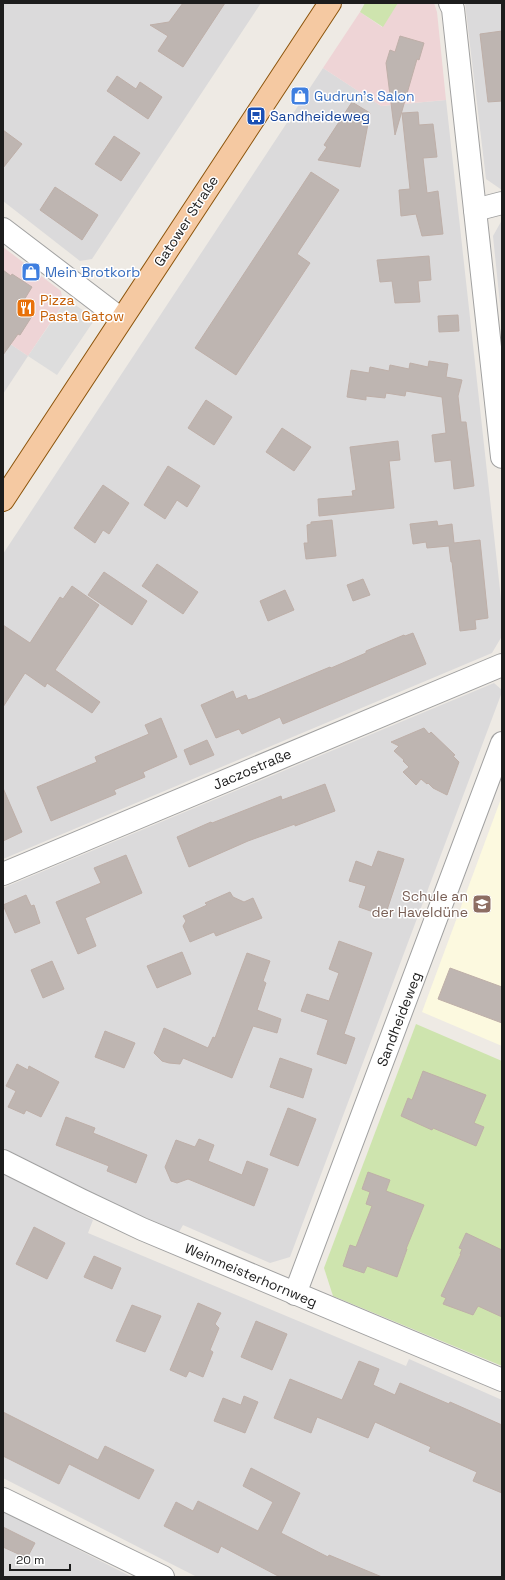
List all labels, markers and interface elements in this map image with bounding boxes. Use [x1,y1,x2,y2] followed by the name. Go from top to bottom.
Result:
[289,85,311,107] shop icon: Gudrun's Salon
[314,87,415,105] place label: Gudrun's Salon
[245,105,267,127] bus stop icon: Sandheideweg
[270,107,370,125] place label: Sandheideweg
[150,172,222,270] street label: Gatower Straße
[20,261,42,283] shop icon: Mein Brotkorb
[45,263,140,281] place label: Mein Brotkorb
[40,291,124,325] place label: Pizza Pasta Gatow
[15,297,37,319] restaurant icon: Pizza Pasta Gatow
[210,744,294,794] street label: Jaczostraße
[372,887,468,921] place label: Schule an der Haveldüne
[471,893,493,915] school or university icon: Schule an der Haveldüne
[373,969,425,1069] street label: Sandheideweg
[182,1239,320,1311] street label: Weinmeisterhornweg
[10,1546,70,1572] scale bar
[16,1552,44,1568] text: 20 m

